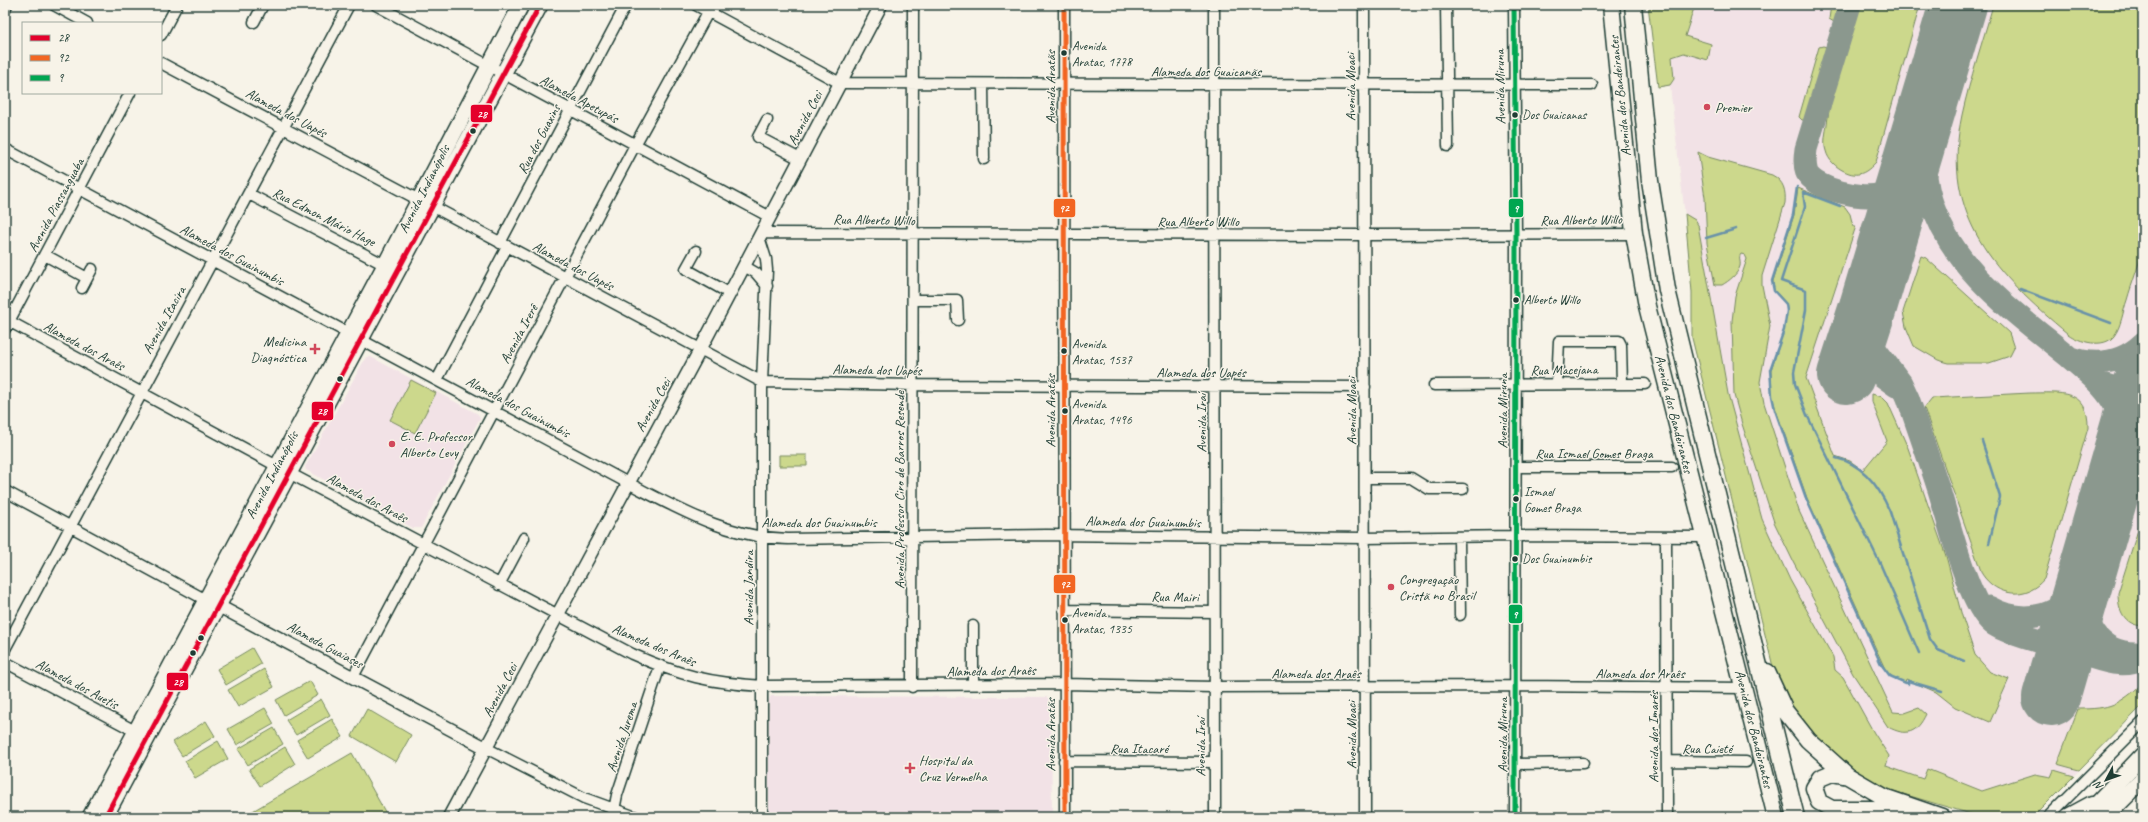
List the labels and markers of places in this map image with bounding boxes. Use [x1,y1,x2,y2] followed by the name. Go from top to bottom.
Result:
[1072,38,1133,70] place label: Avenida Aratas, 1778
[1059,48,1069,58] marker: Avenida Aratas, 1778
[1715,99,1753,116] place label: Premier
[1702,102,1712,112] marker: Premier
[1522,107,1588,123] place label: Dos Guaicanas
[1510,110,1520,120] marker: Dos Guaicanas
[468,126,478,136] unlabelled marker
[1524,292,1582,308] place label: Alberto Willo
[1511,295,1521,305] marker: Alberto Willo
[250,333,307,366] place label: Medicina Diagnóstica
[1072,336,1133,368] place label: Avenida Aratas, 1537
[309,343,321,355] marker: Medicina Diagnóstica
[1059,346,1069,356] marker: Avenida Aratas, 1537
[335,374,345,384] unlabelled marker
[1072,396,1133,428] place label: Avenida Aratas, 1496
[1060,406,1070,416] marker: Avenida Aratas, 1496
[400,428,473,461] place label: E. E. Professor Alberto Levy
[387,439,397,449] marker: E. E. Professor Alberto Levy
[1524,484,1582,516] place label: Ismael Gomes Braga
[1511,494,1521,504] marker: Ismael Gomes Braga
[1522,551,1593,567] place label: Dos Guainumbis
[1510,554,1520,564] marker: Dos Guainumbis
[1399,571,1477,604] place label: Congregação Cristã no Brasil
[1386,582,1396,592] marker: Congregação Cristã no Brasil
[1072,605,1133,637] place label: Avenida Aratas, 1335
[1060,615,1070,625] marker: Avenida Aratas, 1335
[196,633,206,643] unlabelled marker
[188,648,198,658] unlabelled marker
[919,752,988,785] place label: Hospital da Cruz Vermelha
[904,762,916,774] marker: Hospital da Cruz Vermelha

